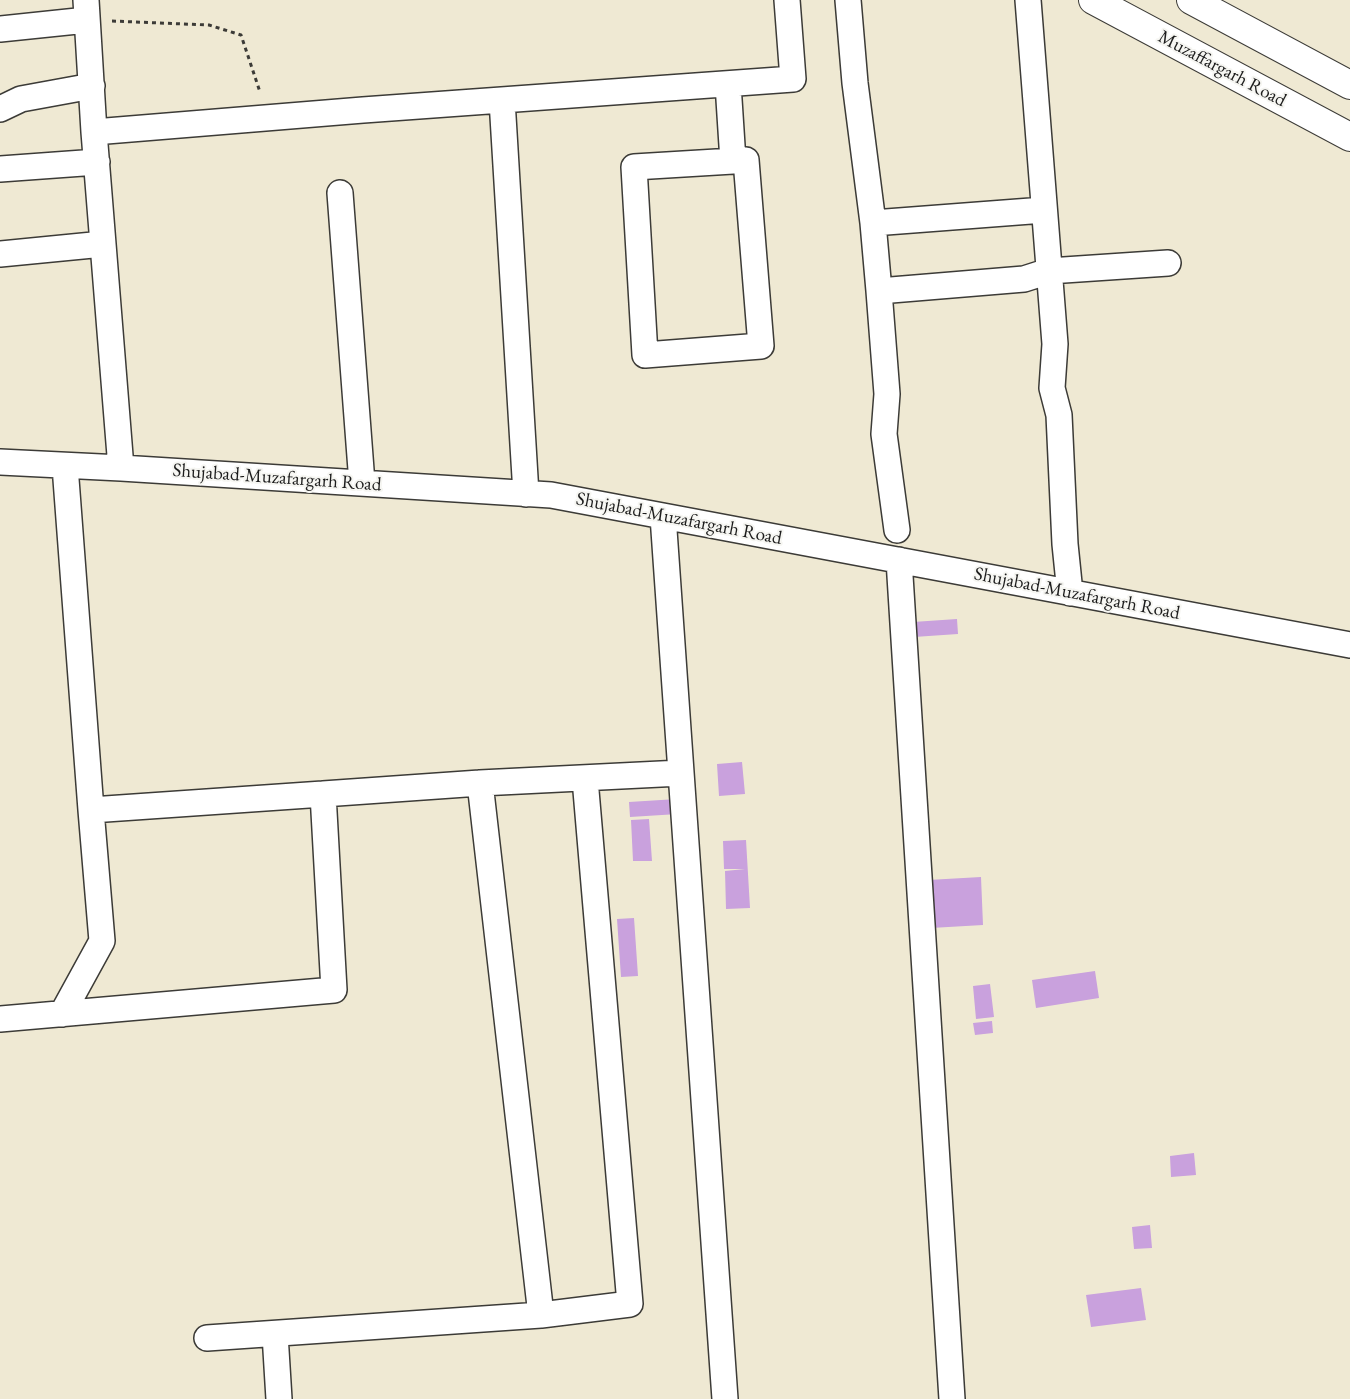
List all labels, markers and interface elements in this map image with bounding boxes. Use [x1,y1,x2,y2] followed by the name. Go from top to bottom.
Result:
[1154,26,1290,112] street label: Muzaffargarh Road
[172,459,382,497] street label: Shujabad-Muzafargarh Road
[574,488,784,550] street label: Shujabad-Muzafargarh Road
[972,563,1182,625] street label: Shujabad-Muzafargarh Road

